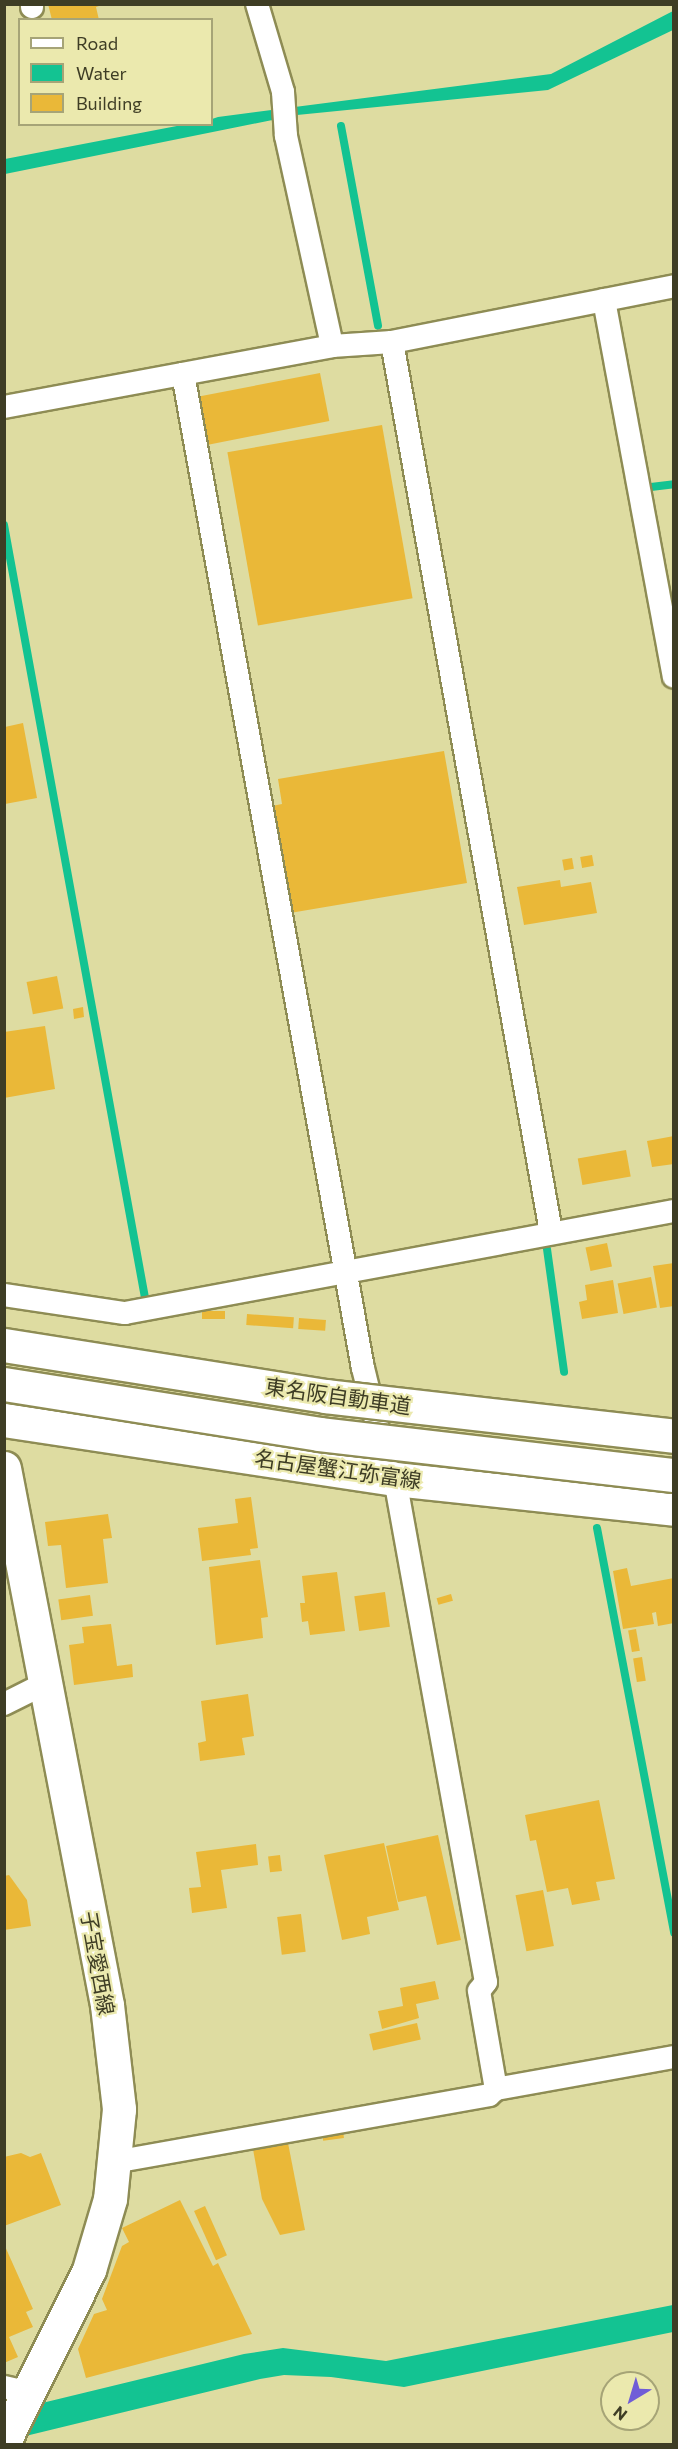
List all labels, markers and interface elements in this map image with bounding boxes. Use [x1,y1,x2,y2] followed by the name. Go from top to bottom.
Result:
[18,18,213,126] legend
[76,32,118,54] text: Road
[76,62,127,84] text: Water
[76,92,142,114] text: Building
[263,1373,413,1419] street label: 東名阪自動車道
[253,1445,423,1493] street label: 名古屋蟹江弥富線
[76,1909,120,2017] street label: 子宝愛西線
[600,2371,660,2431] north arrow
[609,2403,630,2425] text: N

